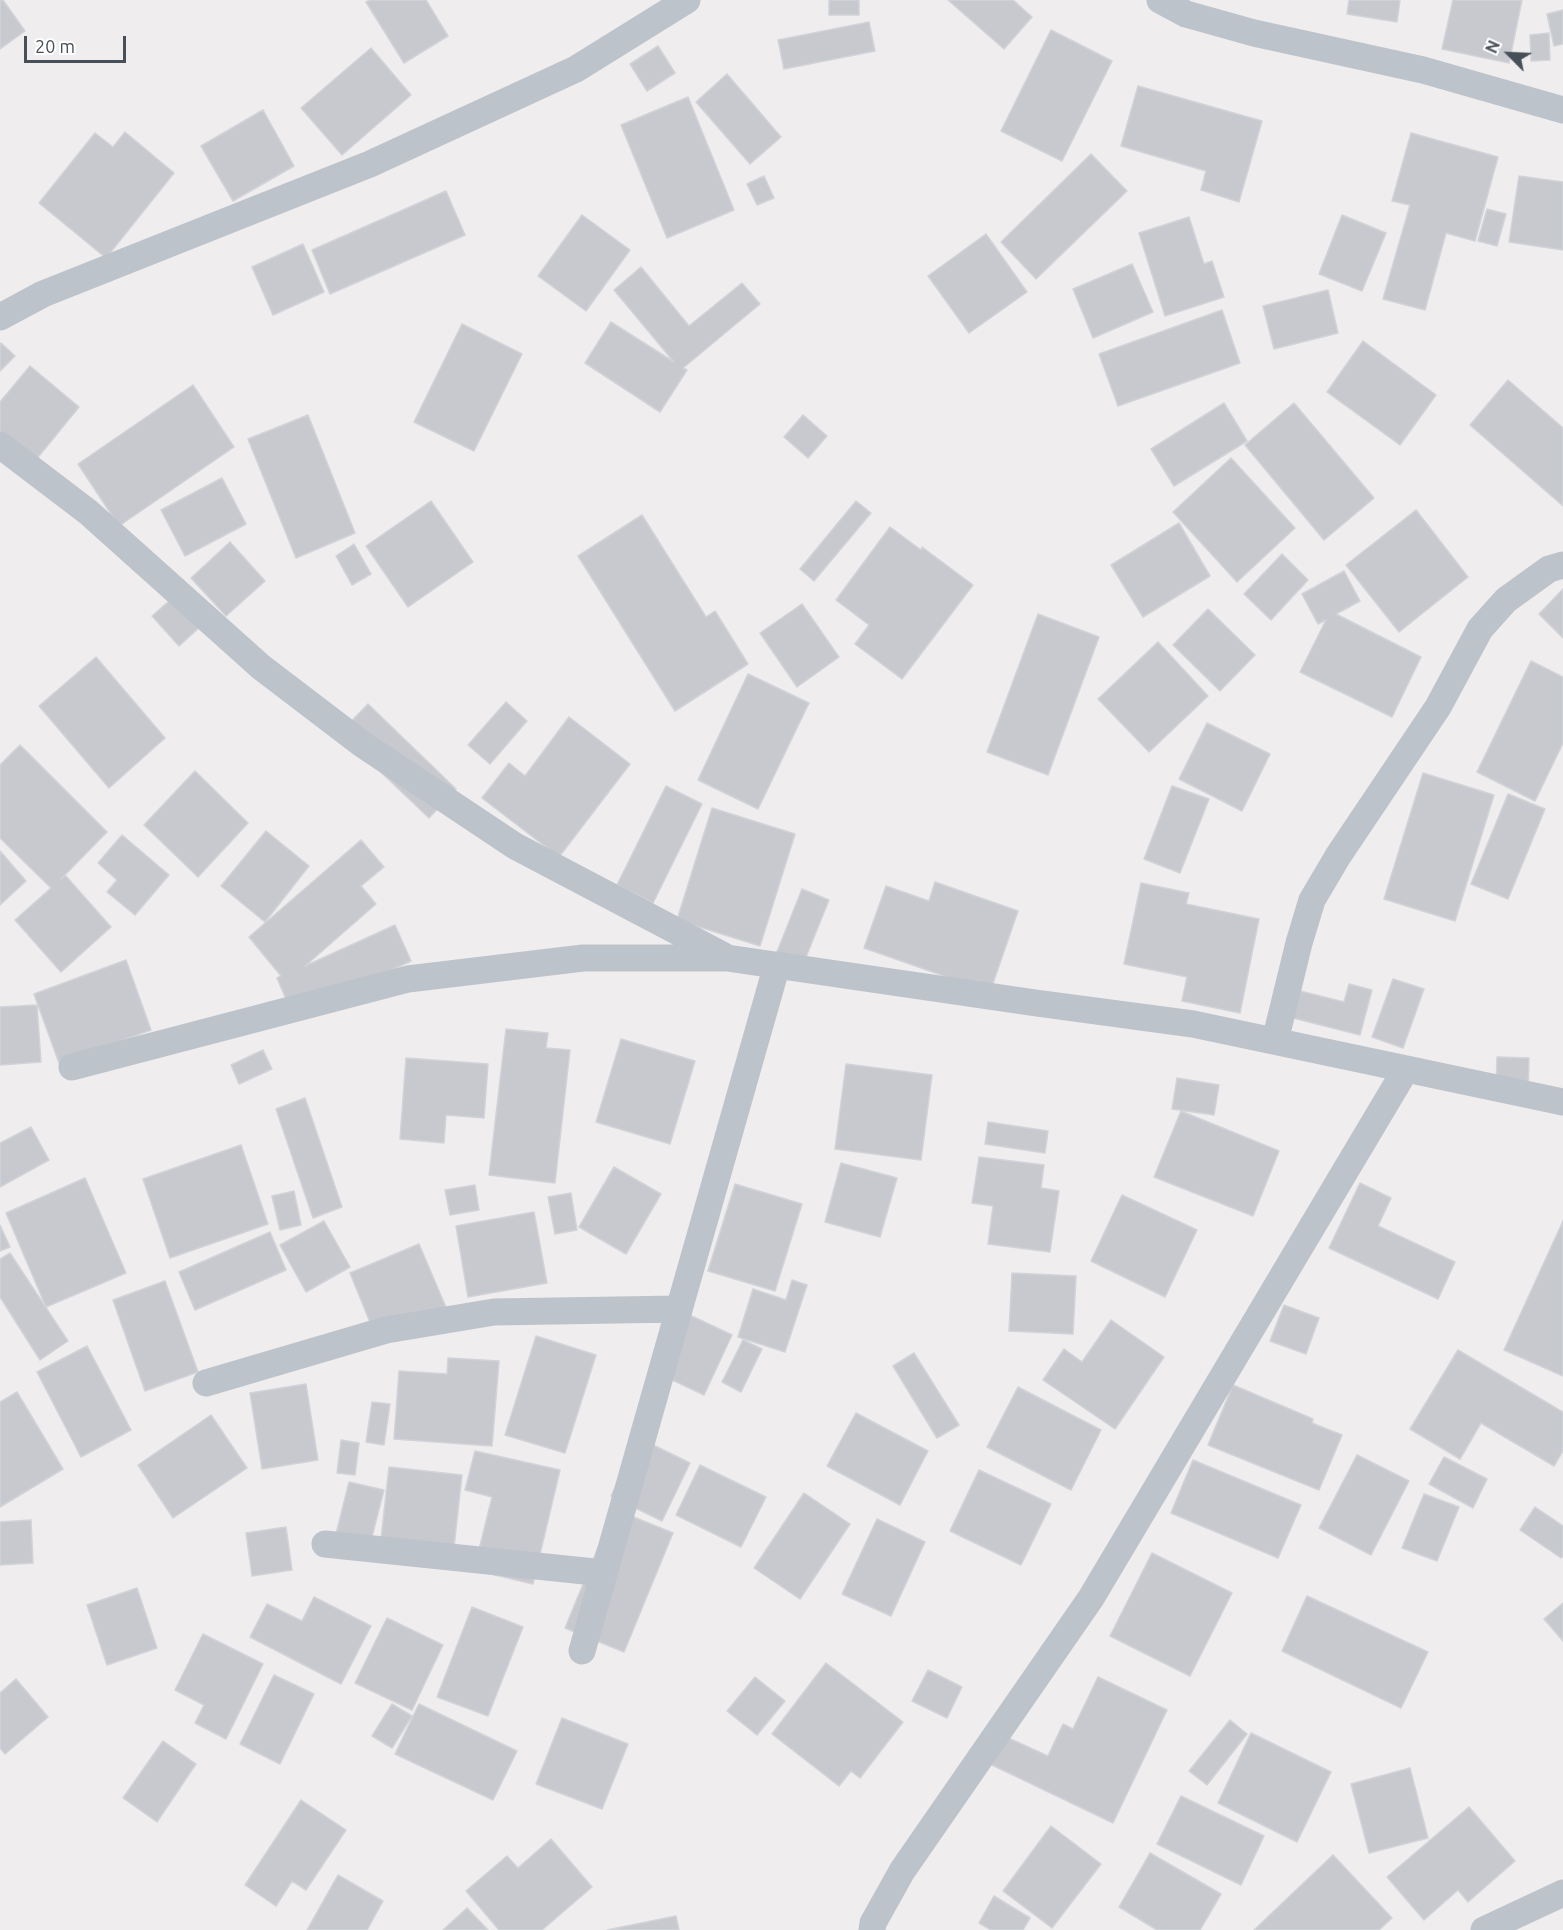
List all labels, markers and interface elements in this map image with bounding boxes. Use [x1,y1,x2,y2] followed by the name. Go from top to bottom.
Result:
[27,24,129,62] scale bar
[1479,24,1539,84] north arrow
[35,36,75,56] text: 20 m
[1482,38,1503,56] text: N

